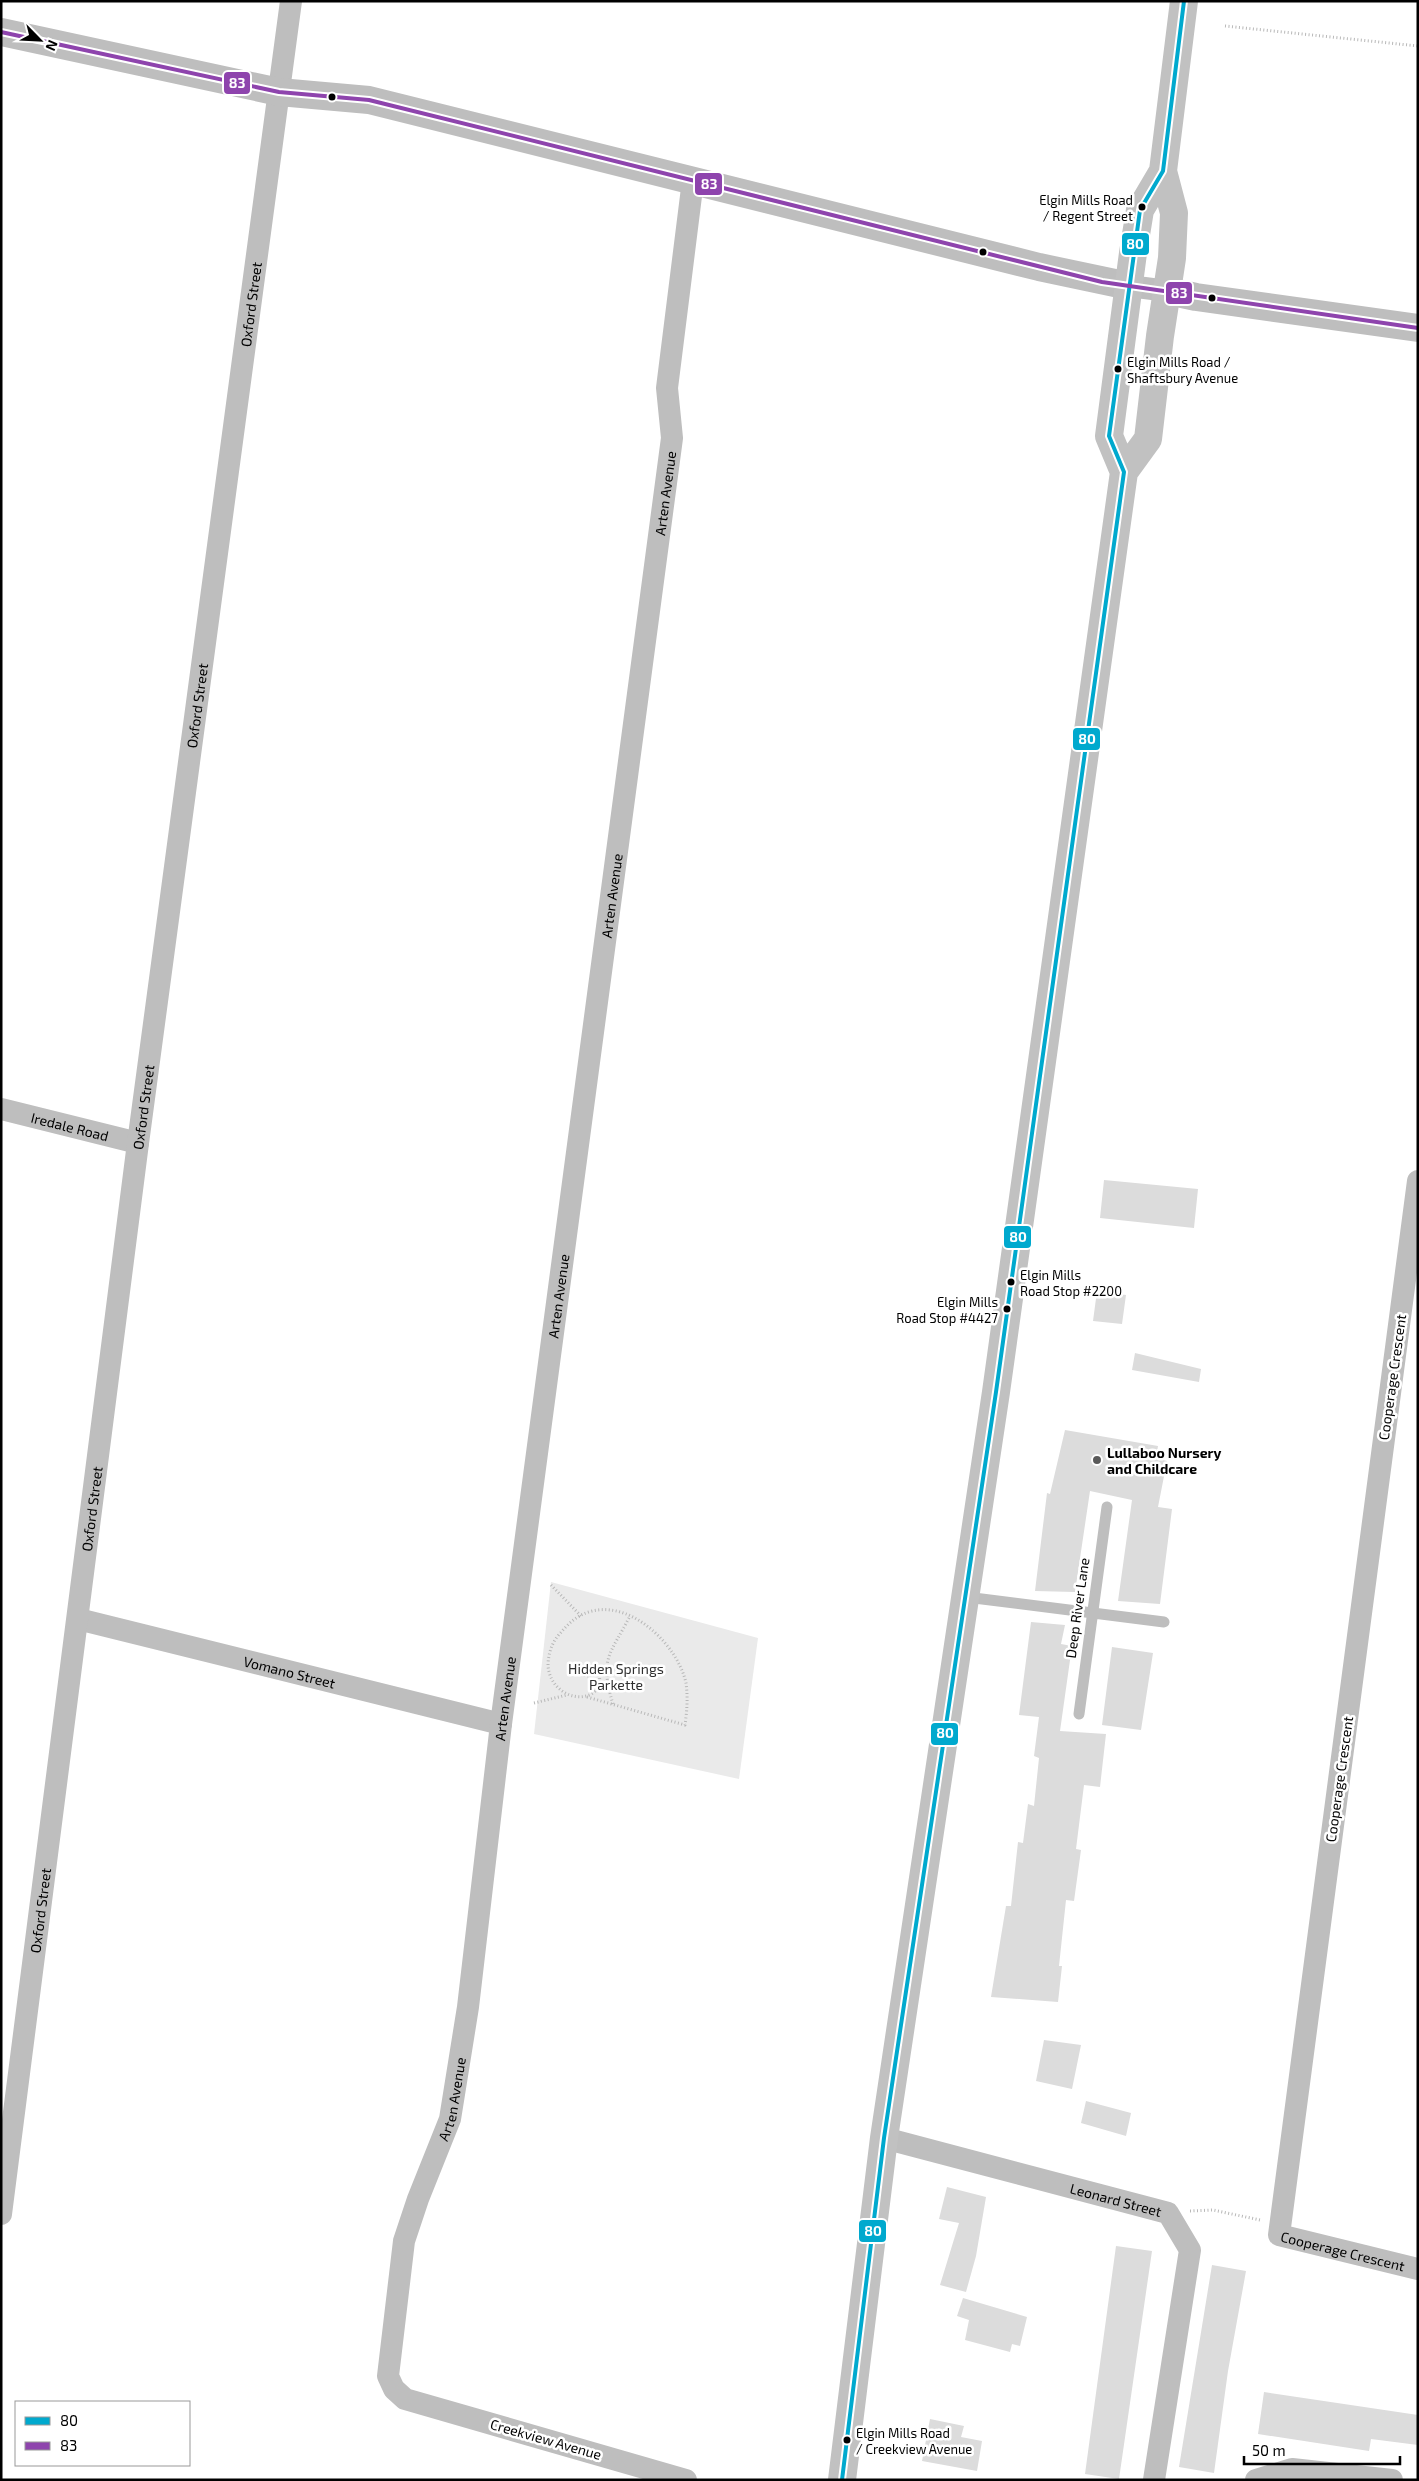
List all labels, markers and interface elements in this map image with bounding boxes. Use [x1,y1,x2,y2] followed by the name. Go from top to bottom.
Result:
[15,15,65,65] north arrow
[43,37,62,54] text: N
[223,71,251,95] line badge: 83
[229,74,245,91] text: 83
[327,92,337,102] unlabelled marker
[694,172,723,196] line badge: 83
[701,175,717,192] text: 83
[1039,192,1133,224] place label: Elgin Mills Road / Regent Street
[1137,202,1147,212] marker: Elgin Mills Road / Regent Street
[1121,232,1150,256] line badge: 80
[1126,235,1144,252] text: 80
[978,247,988,257] unlabelled marker
[236,261,264,348] street label: Oxford Street
[1165,281,1193,305] line badge: 83
[1171,284,1187,301] text: 83
[1207,293,1217,303] unlabelled marker
[1127,354,1238,386] place label: Elgin Mills Road / Shaftsbury Avenue
[1113,364,1123,374] marker: Elgin Mills Road / Shaftsbury Avenue
[651,450,679,537] street label: Arten Avenue
[182,662,211,749] street label: Oxford Street
[1072,727,1101,751] line badge: 80
[1078,730,1096,747] text: 80
[597,852,625,939] street label: Arten Avenue
[129,1064,157,1151] street label: Oxford Street
[29,1108,111,1144] street label: Iredale Road
[1003,1225,1032,1249] line badge: 80
[1009,1228,1027,1245] text: 80
[544,1253,572,1339] street label: Arten Avenue
[1020,1267,1122,1299] place label: Elgin Mills Road Stop #2200
[1006,1277,1016,1287] marker: Elgin Mills Road Stop #2200
[896,1294,998,1326] place label: Elgin Mills Road Stop #4427
[1002,1304,1012,1314] marker: Elgin Mills Road Stop #4427
[1375,1313,1409,1441] street label: Cooperage Crescent
[1107,1444,1222,1477] place label: Lullaboo Nursery and Childcare
[1091,1454,1103,1466] marker: Lullaboo Nursery and Childcare
[77,1465,105,1552] street label: Oxford Street
[1062,1557,1092,1659] street label: Deep River Lane
[242,1652,337,1691] street label: Vomano Street
[491,1655,518,1742] street label: Arten Avenue
[568,1660,664,1693] park label: Hidden Springs Parkette
[1322,1715,1356,1843] street label: Cooperage Crescent
[930,1722,959,1746] line badge: 80
[936,1724,954,1741] text: 80
[26,1867,54,1954] street label: Oxford Street
[434,2056,468,2143] street label: Arten Avenue
[1068,2179,1164,2220] street label: Leonard Street
[858,2219,887,2243] line badge: 80
[864,2222,882,2239] text: 80
[1279,2227,1407,2274] street label: Cooperage Crescent
[15,2401,190,2466] legend
[60,2411,78,2429] text: 80
[488,2415,604,2463] street label: Creekview Avenue
[856,2425,972,2457] place label: Elgin Mills Road / Creekview Avenue
[1244,2434,1400,2466] scale bar
[842,2435,852,2445] marker: Elgin Mills Road / Creekview Avenue
[60,2436,77,2454] text: 83
[1252,2441,1286,2459] text: 50 m

